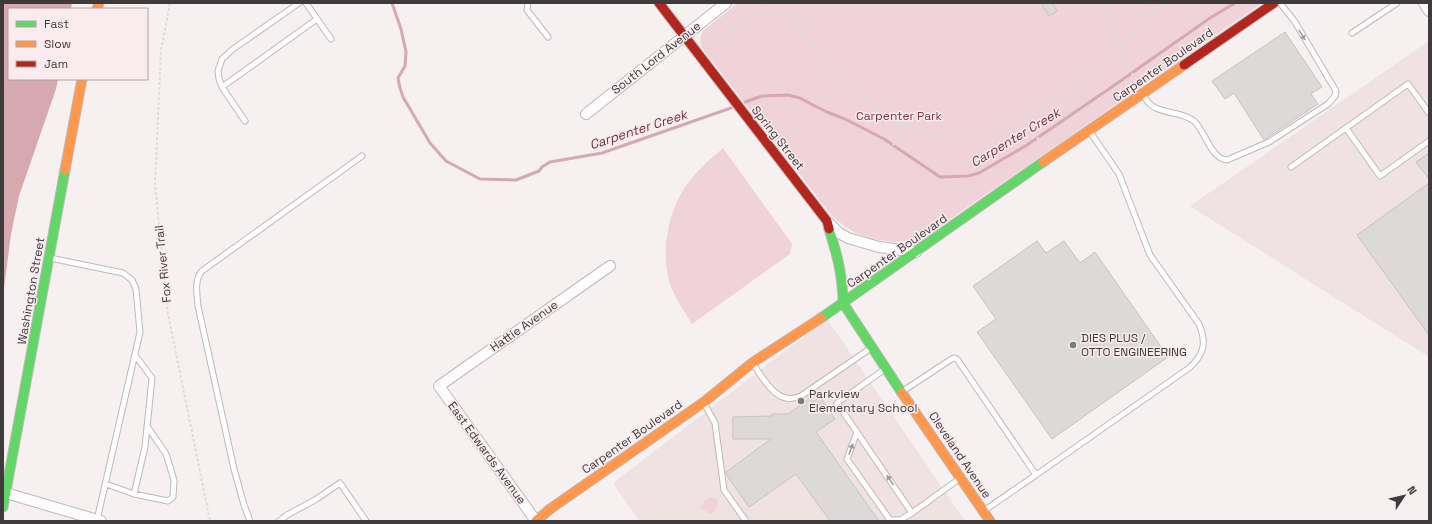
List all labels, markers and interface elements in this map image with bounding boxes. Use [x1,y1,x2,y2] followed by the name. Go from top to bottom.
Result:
[8,8,148,80] legend
[44,16,69,32] text: Fast
[608,18,704,98] street label: South Lord Avenue
[1110,24,1216,106] street label: Carpenter Boulevard
[1299,29,1306,41] one-way arrow
[44,36,71,52] text: Slow
[44,56,68,72] text: Jam
[748,103,808,173] street label: Spring Street
[967,103,1065,171] water label: Carpenter Creek
[587,105,691,153] water label: Carpenter Creek
[856,108,943,124] park label: Carpenter Park
[844,210,950,292] street label: Carpenter Boulevard
[151,224,175,304] street label: Fox River Trail
[14,236,48,346] street label: Washington Street
[487,297,561,355] street label: Hattie Avenue
[1081,330,1187,360] place label: DIES PLUS / OTTO ENGINEERING
[1068,340,1078,350] marker: DIES PLUS / OTTO ENGINEERING
[809,386,917,416] place label: Parkview Elementary School
[579,396,685,478] street label: Carpenter Boulevard
[796,396,806,406] marker: Parkview Elementary School
[444,399,530,507] street label: East Edwards Avenue
[925,409,995,501] street label: Cleveland Avenue
[848,442,854,454] one-way arrow
[886,475,894,486] one-way arrow
[1384,476,1424,516] north arrow
[1404,483,1420,497] text: N

